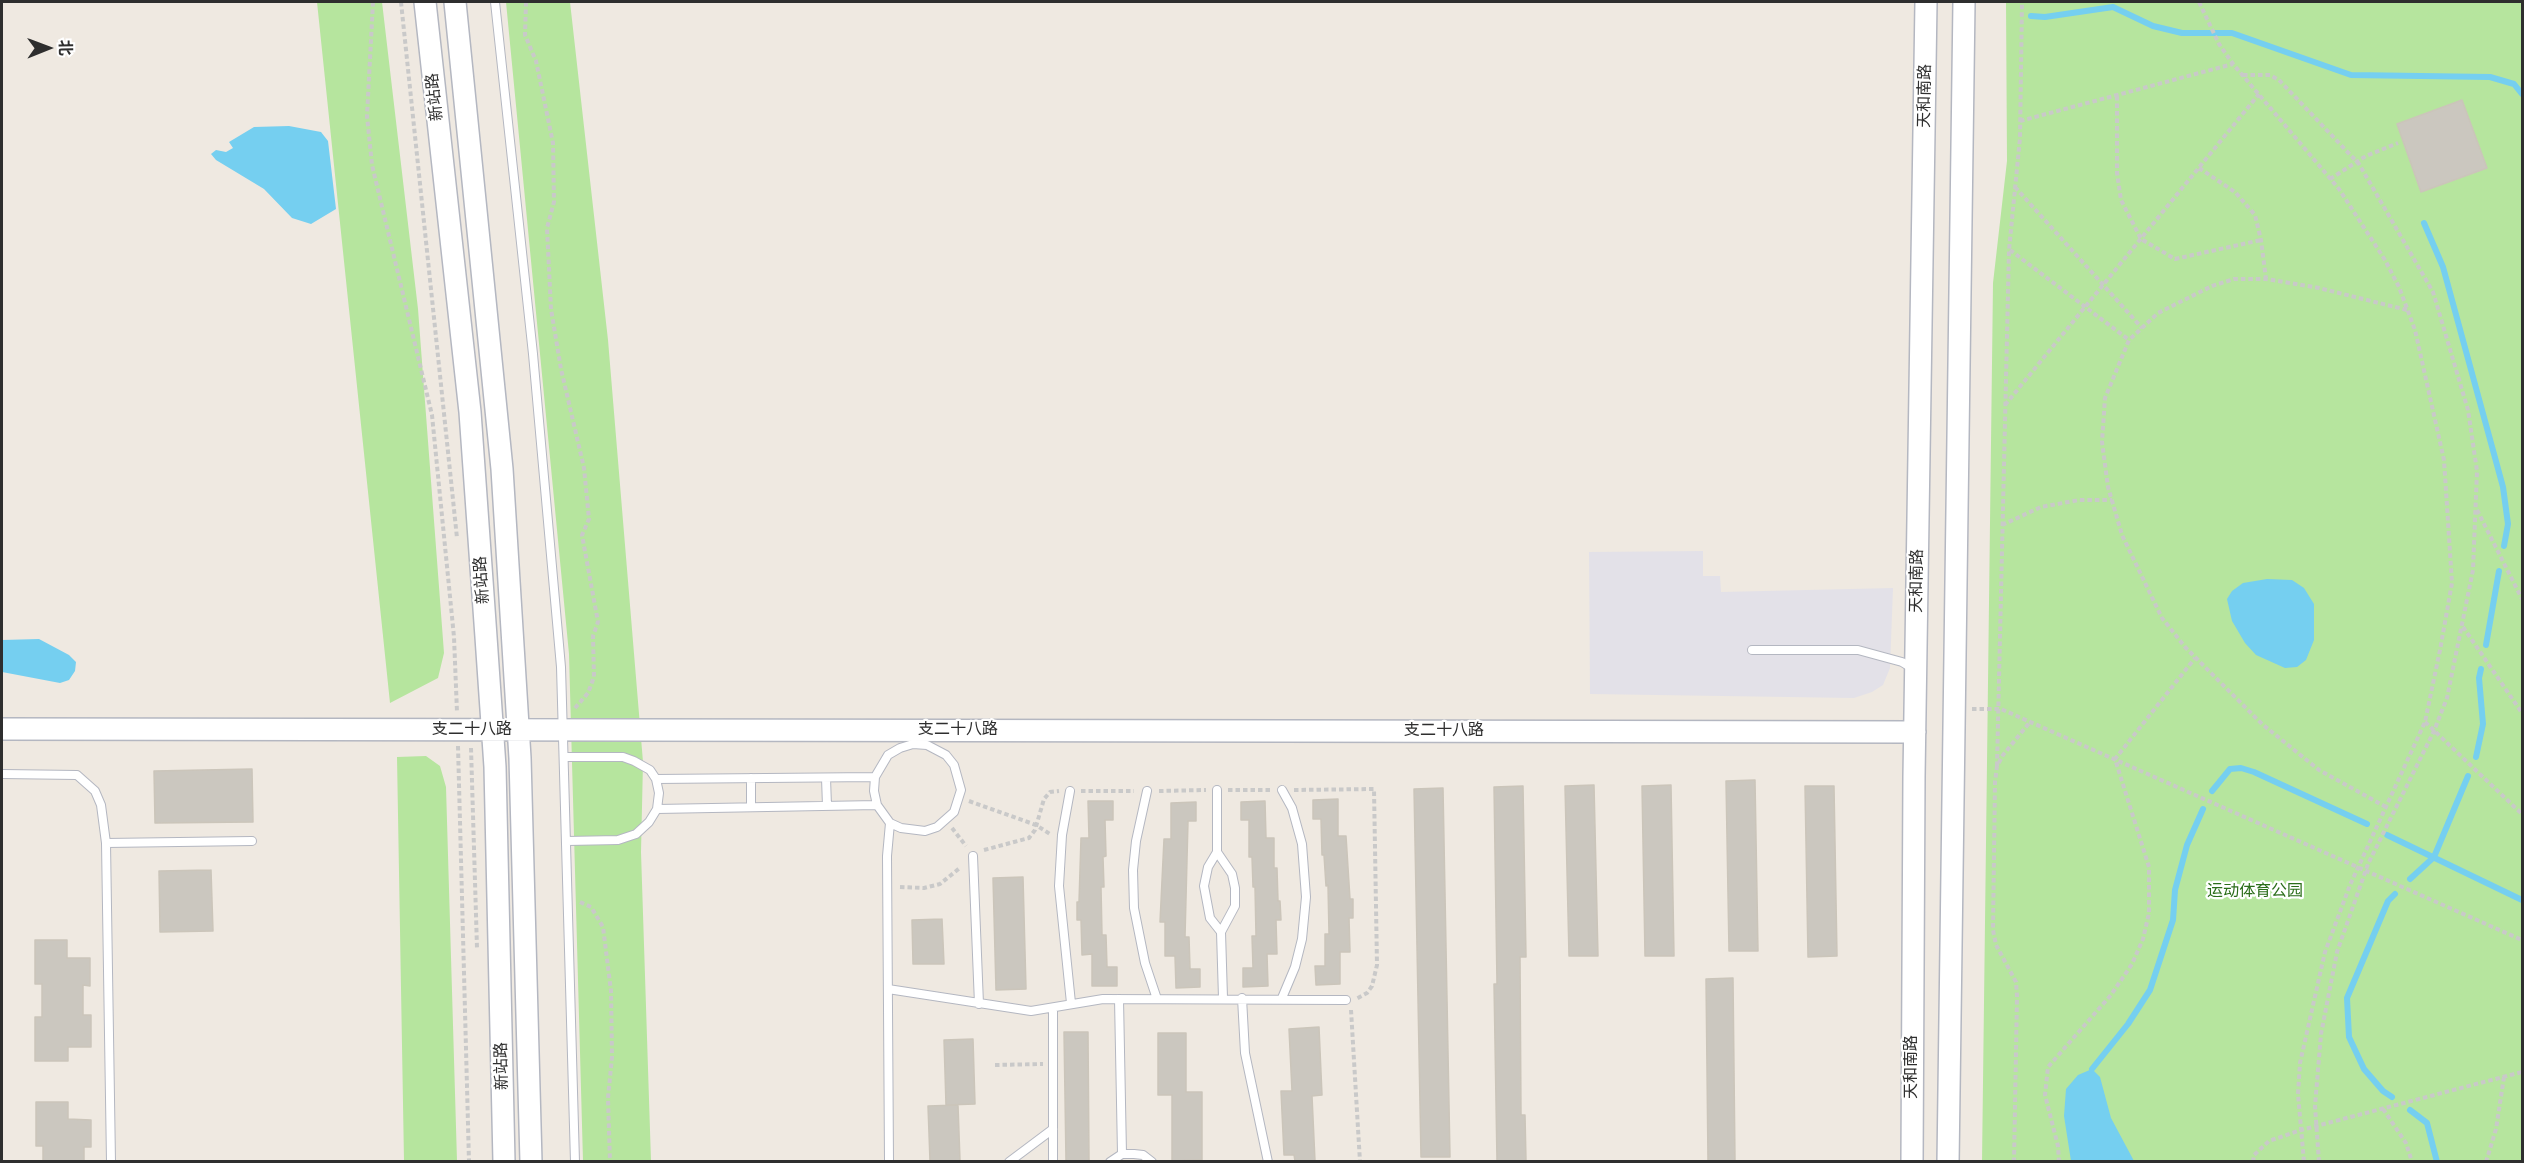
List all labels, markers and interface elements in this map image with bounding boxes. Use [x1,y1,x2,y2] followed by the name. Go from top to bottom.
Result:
[18,18,78,78] north arrow
[55,39,77,56] text: 北
[1915,64,1935,128] street label: 天和南路
[423,72,447,122] street label: 新站路
[1907,549,1927,613] street label: 天和南路
[471,555,493,605] street label: 新站路
[432,720,512,740] street label: 支二十八路
[918,720,998,740] street label: 支二十八路
[1404,721,1484,741] street label: 支二十八路
[2207,882,2303,902] park label: 运动体育公园
[1902,1035,1922,1099] street label: 天和南路
[492,1042,512,1090] street label: 新站路

